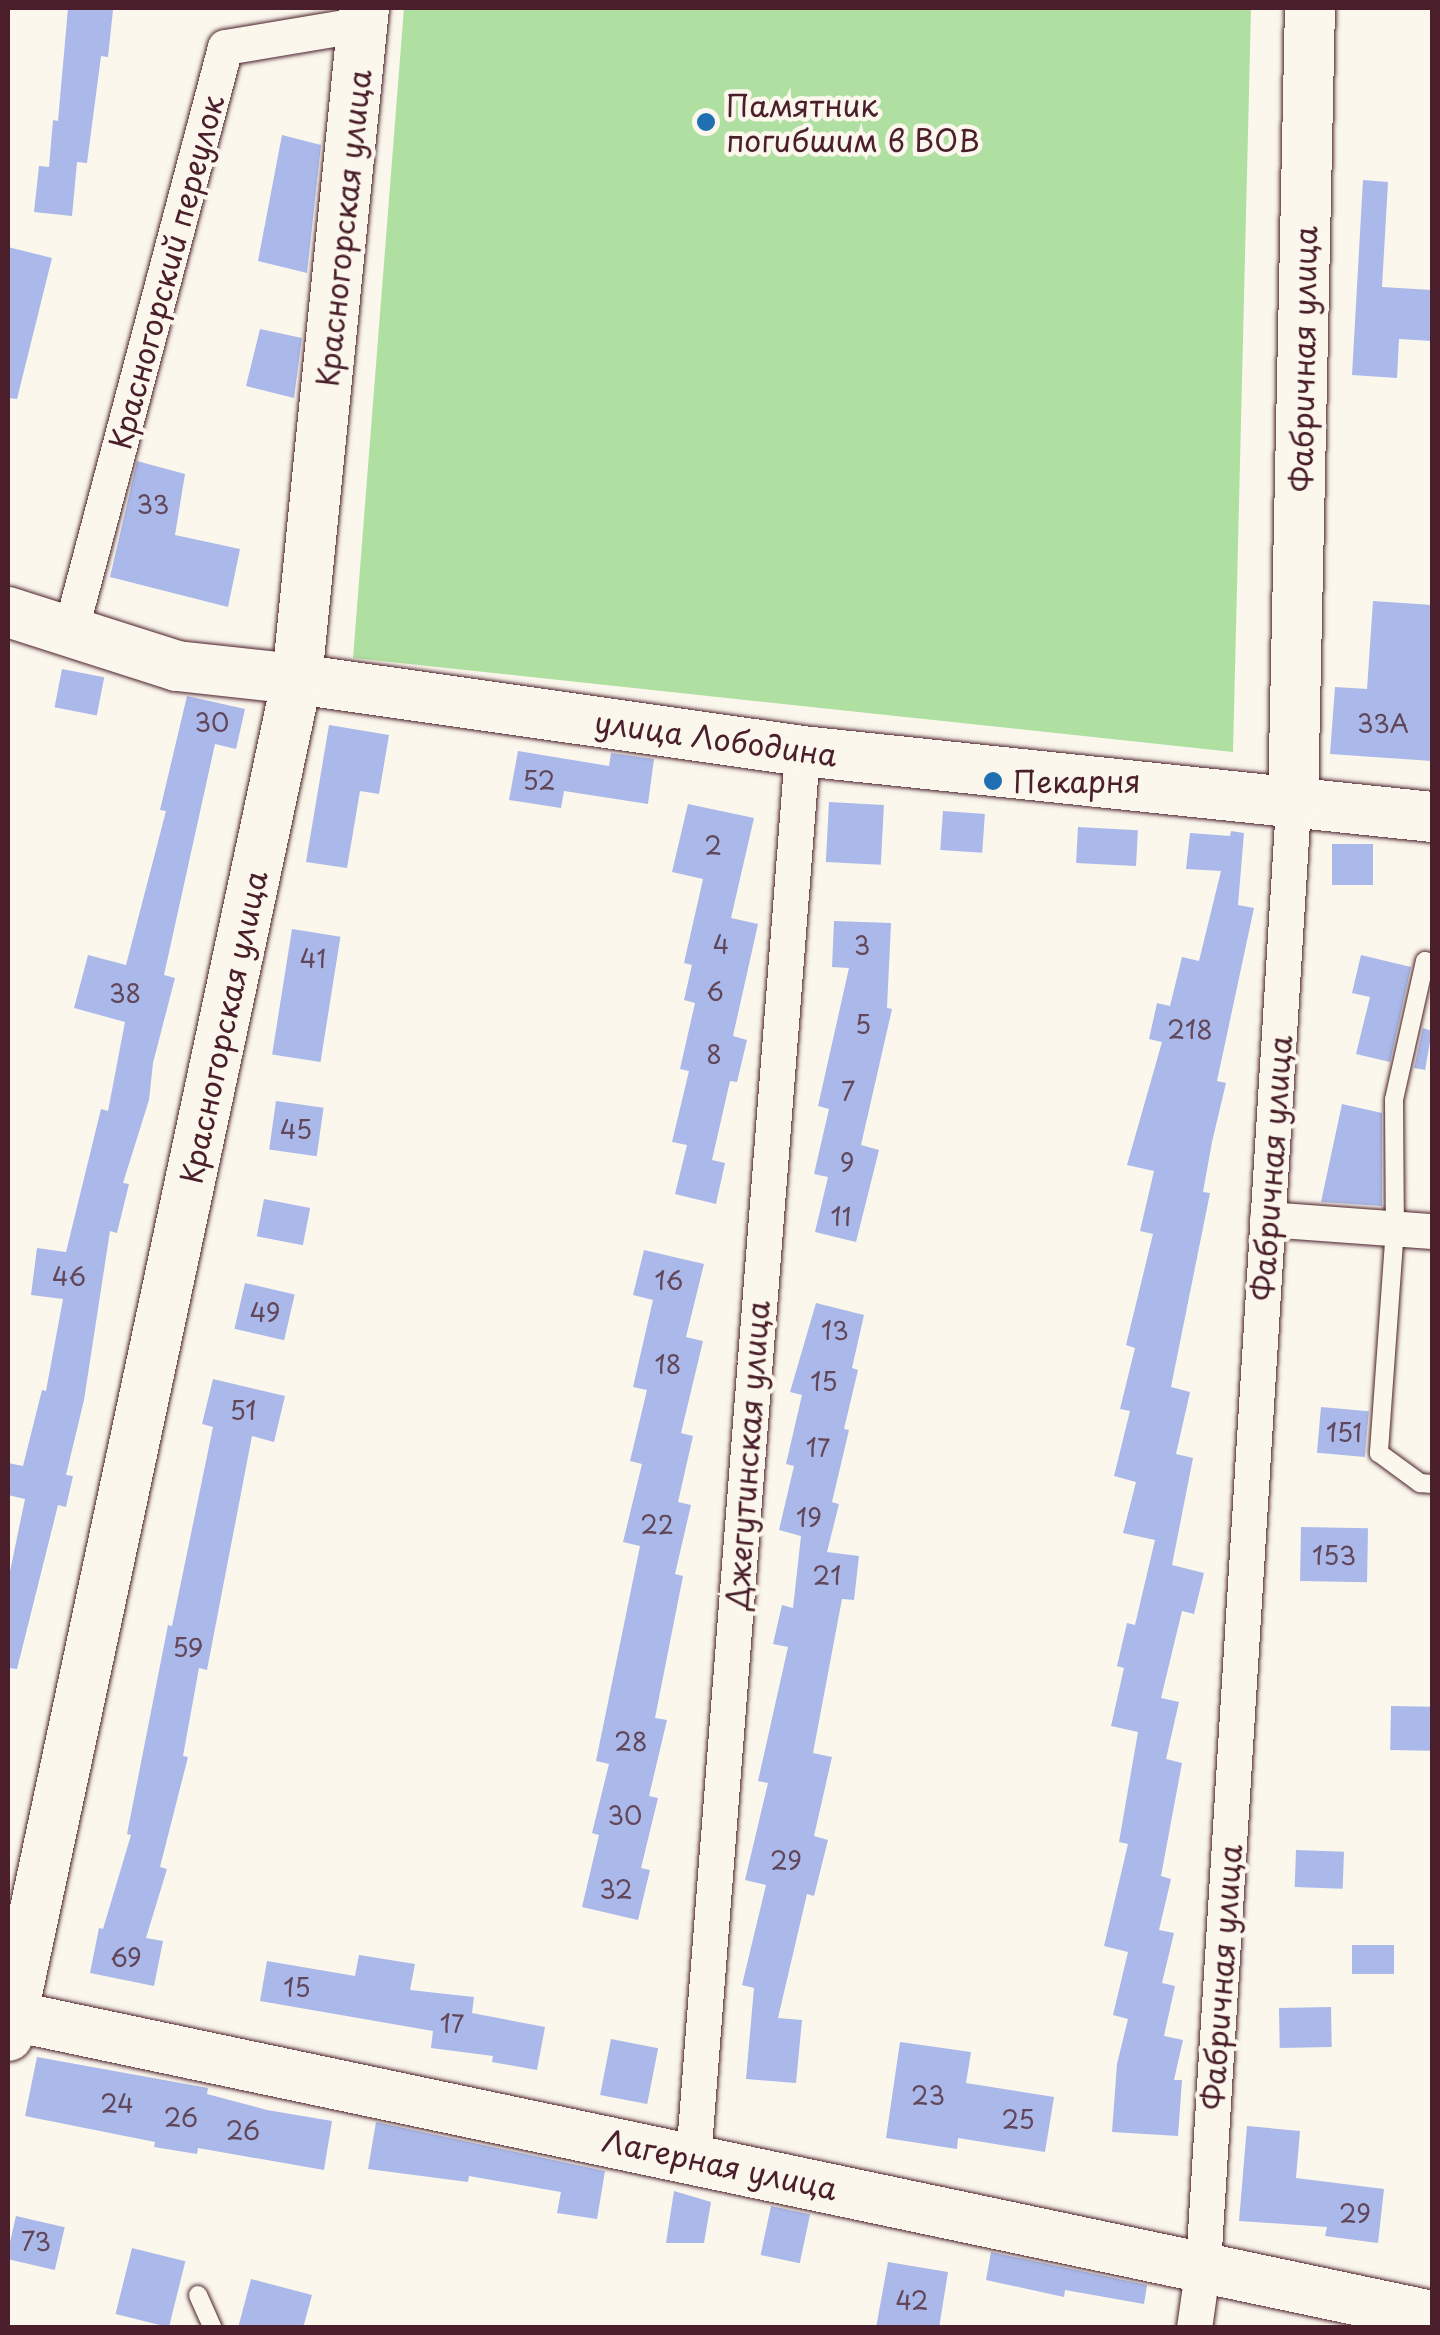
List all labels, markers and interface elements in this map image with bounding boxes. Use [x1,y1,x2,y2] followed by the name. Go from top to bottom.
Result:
[308,67,378,389] street label: Красногорская улица
[726,87,979,158] place label: Памятник погибшим в ВОВ
[101,91,231,453] street label: Красногорский переулок
[695,111,717,133] marker: Памятник погибшим в ВОВ
[1283,225,1323,493] street label: Фабричная улица
[137,489,169,519] house number: 33
[592,703,840,773] street label: улица Лободина
[195,707,229,737] house number: 30
[1357,708,1409,738] house number: 33А
[1013,763,1141,799] place label: Пекарня
[523,765,555,795] house number: 52
[982,770,1004,792] marker: Пекарня
[704,830,722,860] house number: 2
[172,867,274,1187] street label: Красногорская улица
[713,929,729,959] house number: 4
[854,930,870,960] house number: 3
[300,943,326,973] house number: 41
[706,976,724,1006] house number: 6
[109,978,141,1008] house number: 38
[855,1009,871,1039] house number: 5
[1167,1014,1213,1044] house number: 218
[1244,1033,1298,1303] street label: Фабричная улица
[706,1039,722,1069] house number: 8
[841,1076,855,1106] house number: 7
[280,1114,312,1144] house number: 45
[840,1147,854,1177] house number: 9
[831,1201,851,1231] house number: 11
[52,1261,86,1291] house number: 46
[655,1265,683,1295] house number: 16
[250,1297,280,1327] house number: 49
[718,1299,776,1611] street label: Джегутинская улица
[821,1315,849,1345] house number: 13
[655,1349,681,1379] house number: 18
[810,1366,838,1396] house number: 15
[230,1395,256,1425] house number: 51
[1326,1417,1362,1447] house number: 151
[806,1432,830,1462] house number: 17
[796,1502,822,1532] house number: 19
[640,1509,674,1539] house number: 22
[1312,1540,1356,1570] house number: 153
[813,1560,841,1590] house number: 21
[172,1632,204,1662] house number: 59
[614,1726,648,1756] house number: 28
[608,1800,642,1830] house number: 30
[1194,1842,1248,2112] street label: Фабричная улица
[770,1845,802,1875] house number: 29
[599,1874,633,1904] house number: 32
[110,1942,142,1972] house number: 69
[283,1972,311,2002] house number: 15
[440,2008,464,2038] house number: 17
[911,2080,945,2110] house number: 23
[100,2088,134,2118] house number: 24
[164,2102,198,2132] house number: 26
[1001,2104,1035,2134] house number: 25
[226,2115,260,2145] house number: 26
[598,2121,842,2207] street label: Лагерная улица
[1339,2198,1371,2228] house number: 29
[21,2226,51,2256] house number: 73
[895,2285,929,2315] house number: 42

